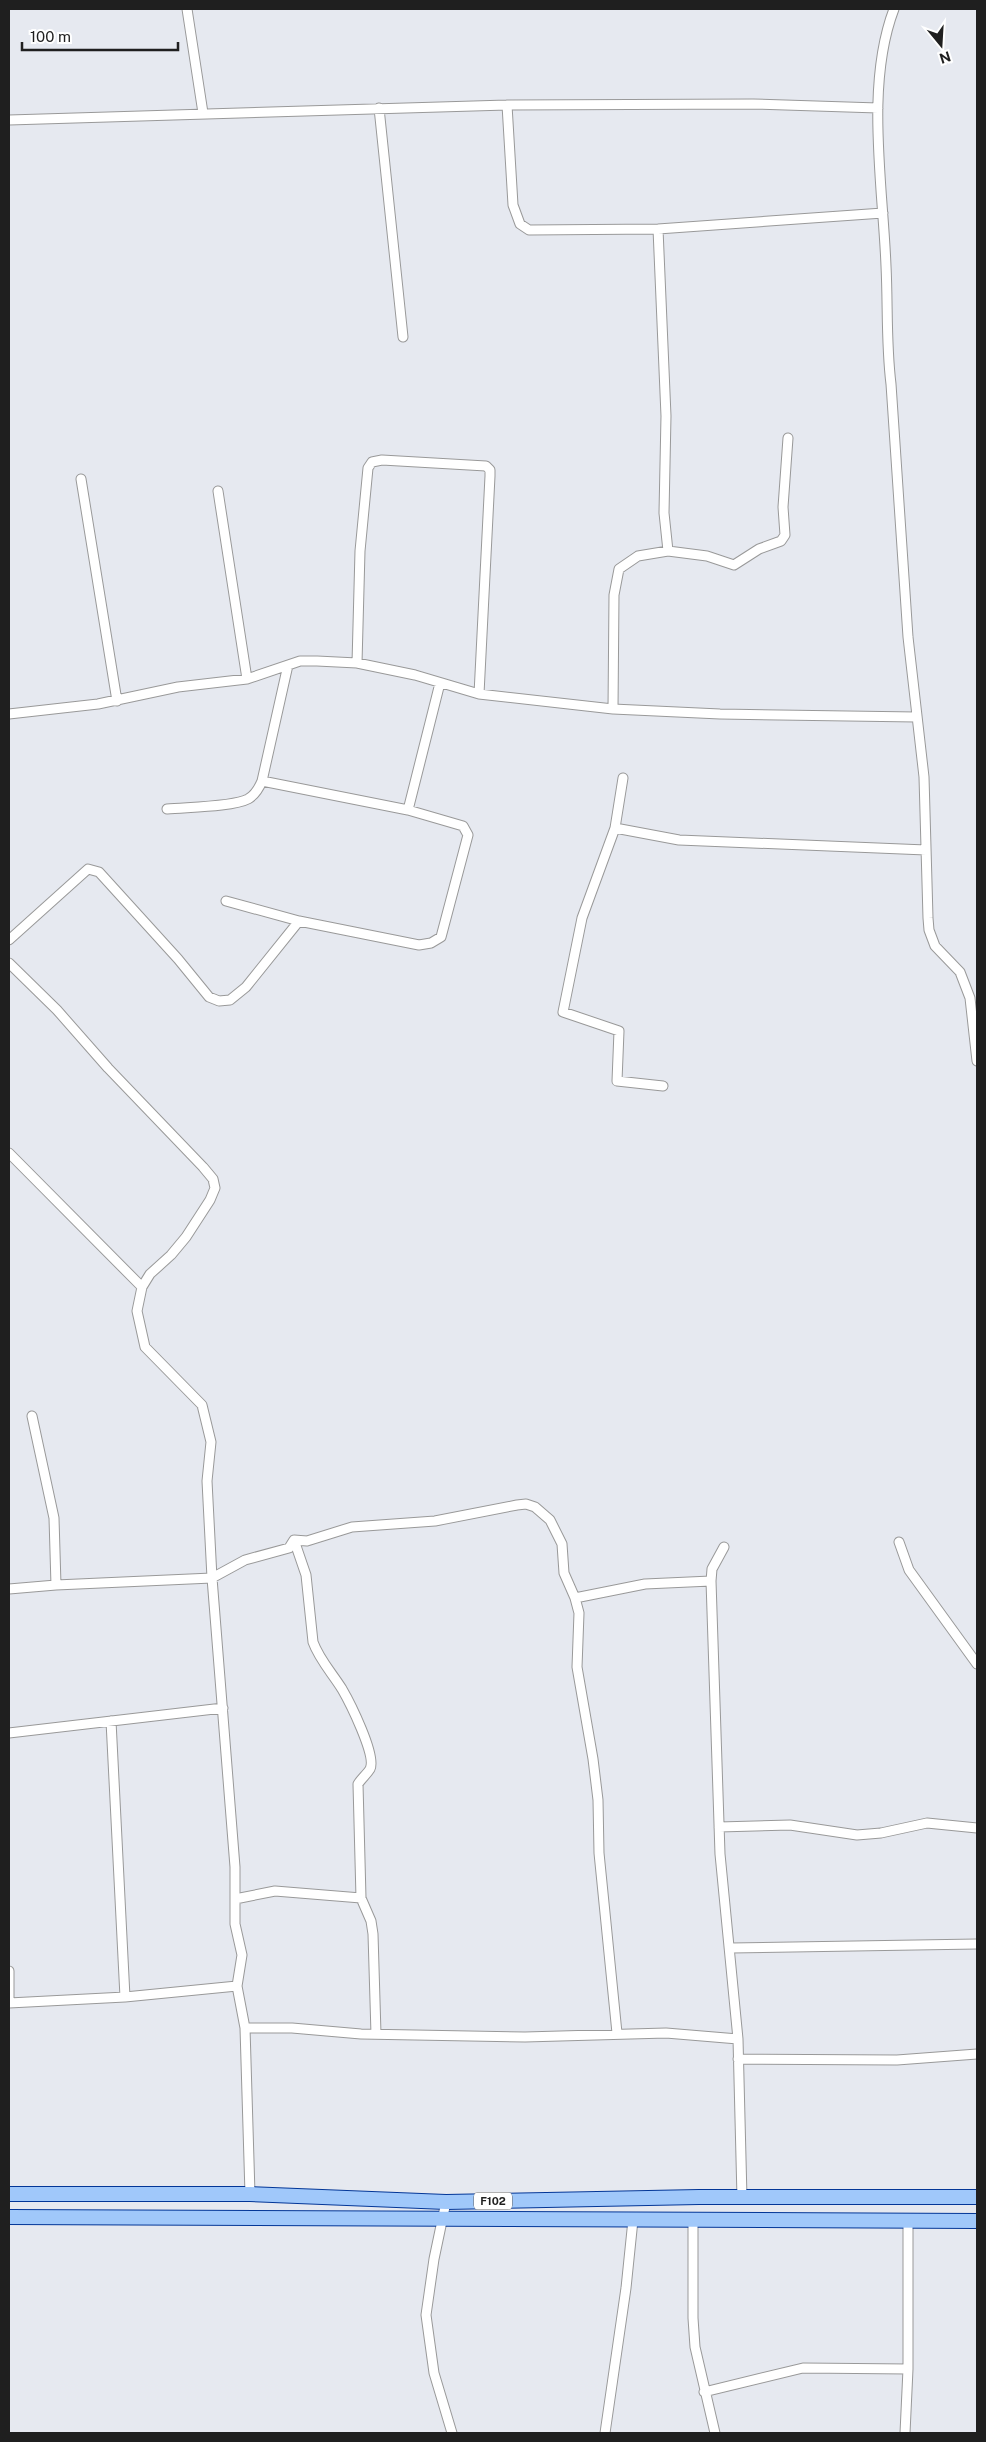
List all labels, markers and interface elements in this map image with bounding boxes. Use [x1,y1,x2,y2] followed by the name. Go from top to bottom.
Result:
[22,20,179,52] scale bar
[916,20,966,70] north arrow
[30,28,71,45] text: 100 m
[937,48,953,67] text: N
[474,2192,512,2210] road number: F102

